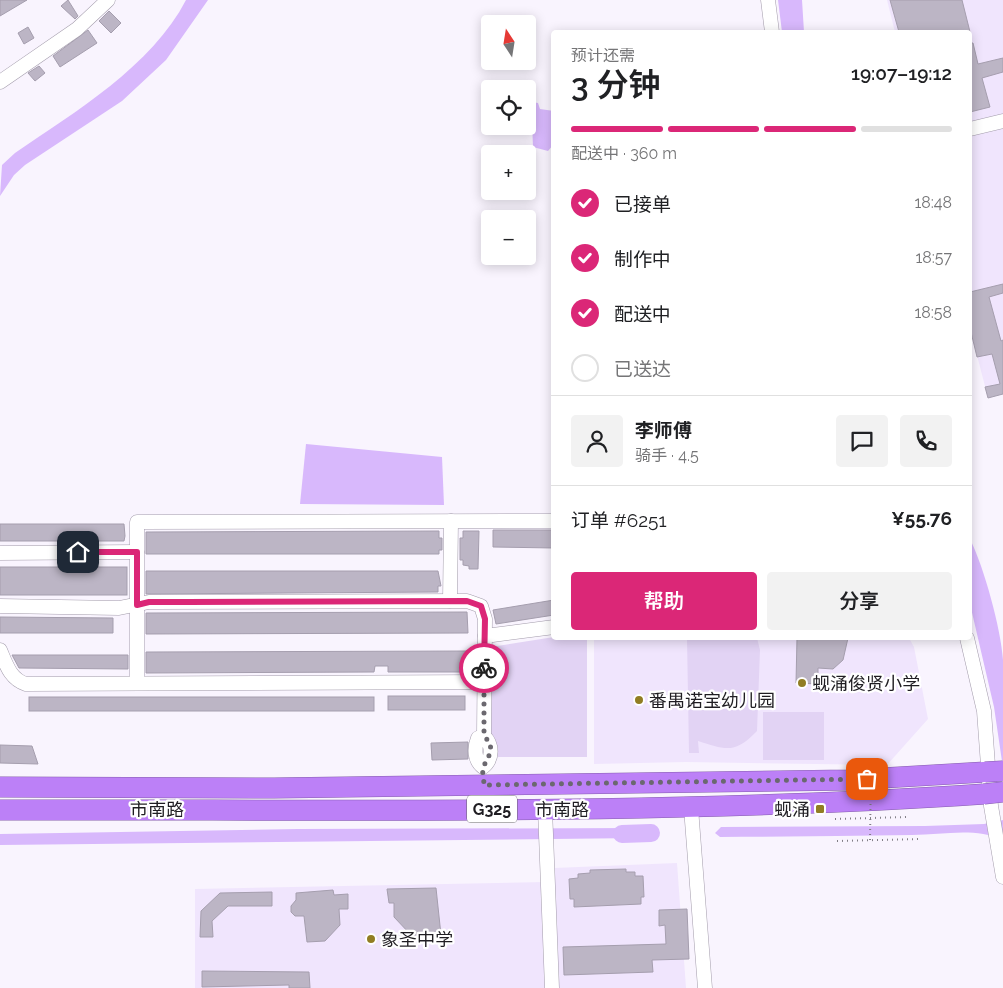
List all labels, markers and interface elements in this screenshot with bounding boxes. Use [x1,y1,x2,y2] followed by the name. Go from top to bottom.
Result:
[481,15,536,70] north arrow
[481,15,536,265] map controls
[571,46,635,65] text: 预计还需
[851,62,952,84] text: 19:07–19:12
[571,66,660,103] text: 3 分钟
[481,80,536,135] button: locate
[571,144,677,163] text: 配送中 · 360 m
[481,145,536,200] button: +
[571,189,599,217] icon: check
[614,193,671,215] text: 已接单
[914,193,952,212] text: 18:48
[481,210,536,265] button: −
[571,244,599,272] icon: check
[614,248,671,270] text: 制作中
[915,248,952,267] text: 18:57
[571,299,599,327] icon: check
[614,303,671,325] text: 配送中
[914,303,952,322] text: 18:58
[614,358,671,380] text: 已送达
[571,415,623,467] button: person
[836,415,888,467] button: chat
[900,415,952,467] button: phone
[635,419,692,441] text: 李师傅
[635,446,699,465] text: 骑手 · 4.5
[891,507,952,529] text: ¥55.76
[571,509,667,531] text: 订单 #6251
[57,531,99,573] pin
[64,538,92,566] icon: home
[571,572,757,630] button: 帮助
[767,572,952,630] button: 分享
[459,643,509,693] courier
[470,654,498,682] icon: bike
[812,673,920,694] place label: 蚬涌俊贤小学
[796,677,808,689] marker: 蚬涌俊贤小学
[649,690,775,711] place label: 番禺诺宝幼儿园
[633,694,645,706] marker: 番禺诺宝幼儿园
[846,758,888,800] pin
[853,765,881,793] icon: bag
[467,796,517,822] road number: G325
[130,799,184,820] street label: 市南路
[535,799,589,820] street label: 市南路
[774,799,810,820] place label: 蚬涌
[814,803,826,815] marker: 蚬涌
[381,929,453,950] place label: 象圣中学
[365,933,377,945] marker: 象圣中学

